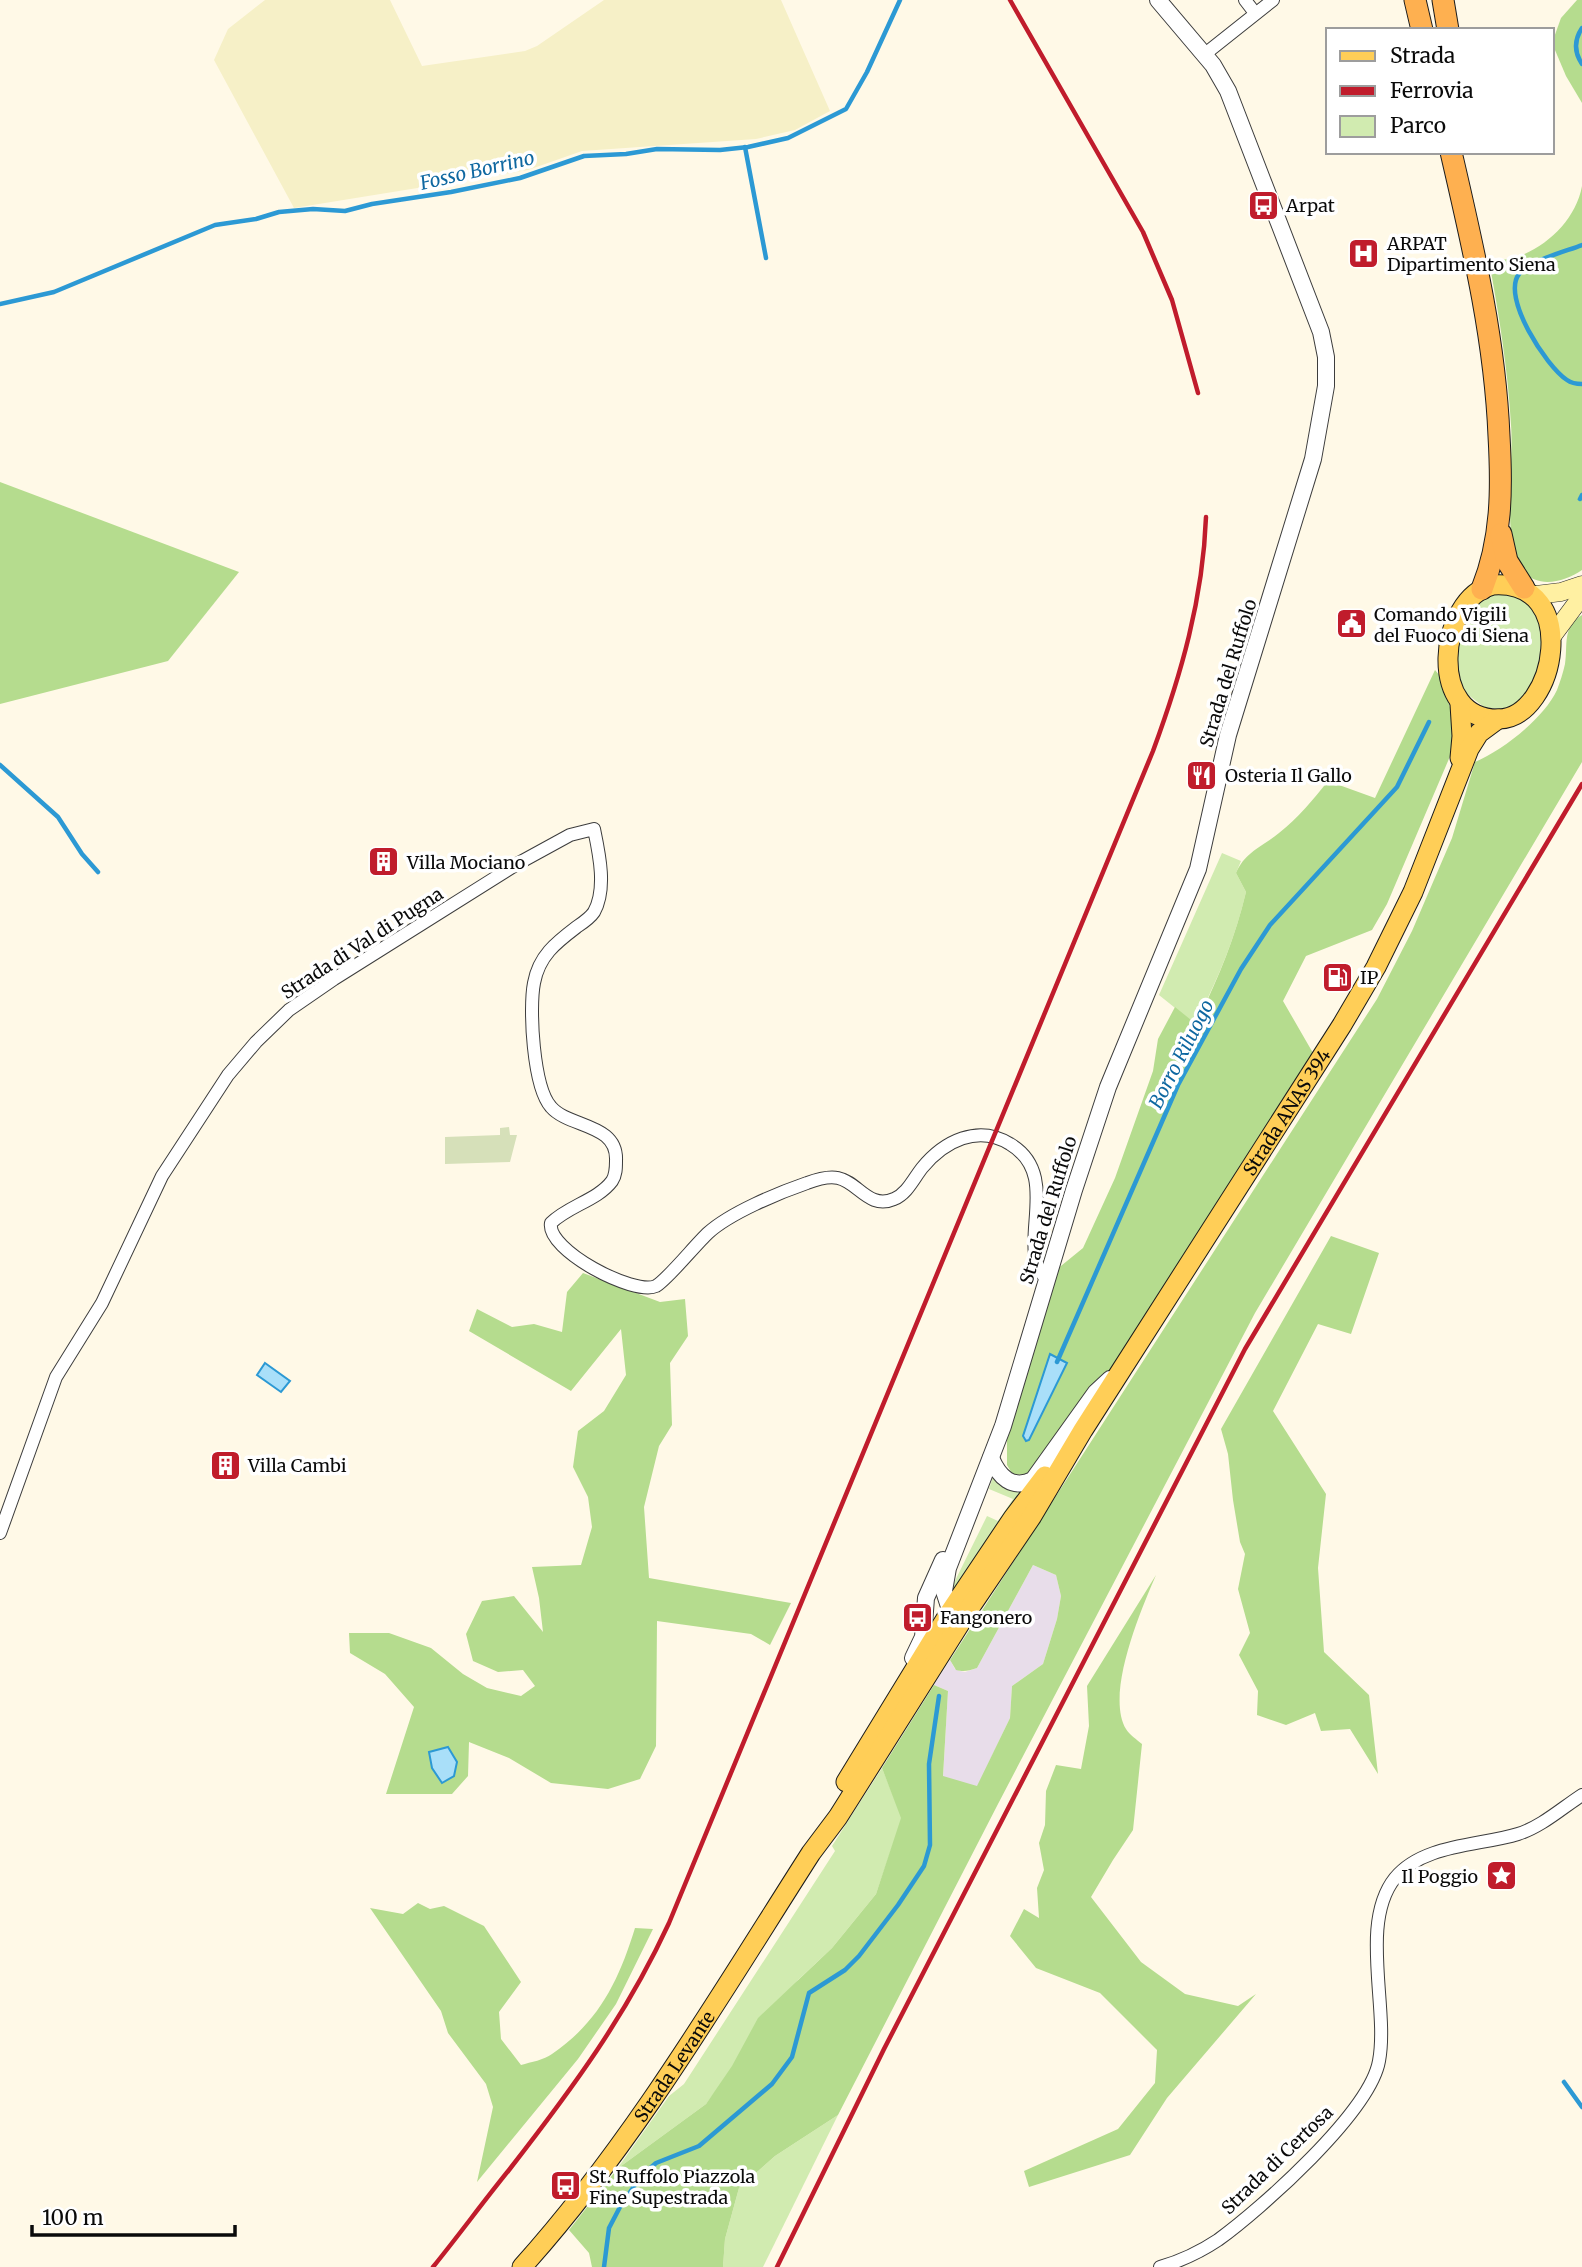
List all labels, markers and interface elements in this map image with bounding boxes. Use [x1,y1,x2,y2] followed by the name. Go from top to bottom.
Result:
[1326,28,1554,154] legend
[1390,42,1455,69] text: Strada
[1390,77,1474,104] text: Ferrovia
[1390,112,1446,139] text: Parco
[416,145,537,195] water label: Fosso Borrino
[1246,188,1280,222] bus stop icon: Arpat
[1285,194,1335,217] place label: Arpat
[1386,232,1556,276] place label: ARPAT Dipartimento Siena
[1347,236,1381,270] hospital icon: ARPAT Dipartimento Siena
[1195,596,1261,750] street label: Strada del Ruffolo
[1374,603,1529,647] place label: Comando Vigili del Fuoco di Siena
[1334,607,1368,641] public building icon: Comando Vigili del Fuoco di Siena
[1185,758,1219,792] restaurant icon: Osteria Il Gallo
[1225,764,1352,787] place label: Osteria Il Gallo
[367,845,401,879] building icon: Villa Mociano
[406,851,525,874] place label: Villa Mociano
[277,882,448,1004] street label: Strada di Val di Pugna
[1320,960,1354,994] fuel station icon: IP
[1360,966,1379,989] place label: IP
[1143,995,1219,1112] water label: Borro Riluogo
[1237,1045,1335,1180] street label: Strada ANAS 394
[1015,1133,1081,1287] street label: Strada del Ruffolo
[208,1448,242,1482] building icon: Villa Cambi
[247,1454,347,1477] place label: Villa Cambi
[900,1600,934,1634] bus stop icon: Fangonero
[940,1606,1032,1629] place label: Fangonero
[1484,1859,1518,1893] place icon: Il Poggio
[1401,1865,1478,1888] place label: Il Poggio
[629,2006,719,2126] street label: Strada Levante
[1216,2101,1338,2219] street label: Strada di Certosa
[589,2165,756,2209] place label: St. Ruffolo Piazzola Fine Supestrada
[549,2169,583,2203] bus stop icon: St. Ruffolo Piazzola Fine Supestrada
[32,2194,234,2238] scale bar
[42,2204,104,2231] text: 100 m

